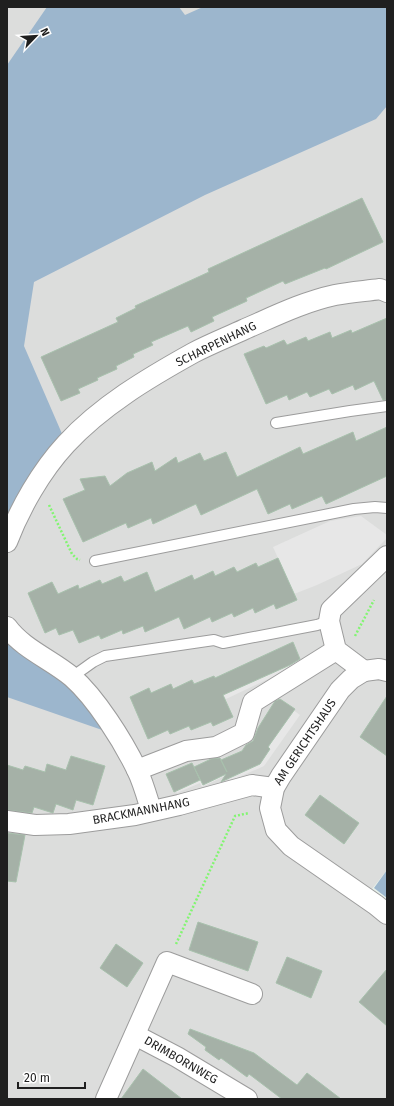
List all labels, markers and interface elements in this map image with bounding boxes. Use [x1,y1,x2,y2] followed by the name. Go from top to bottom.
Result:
[16,16,56,56] north arrow
[37,26,52,38] text: N
[173,318,259,370] street label: SCHARPENHANG
[271,696,339,788] street label: AM GERICHTSHAUS
[91,795,191,827] street label: BRACKMANNHANG
[142,1033,220,1087] street label: DRIMBORNWEG
[18,1064,85,1090] scale bar
[24,1071,50,1085] text: 20 m

